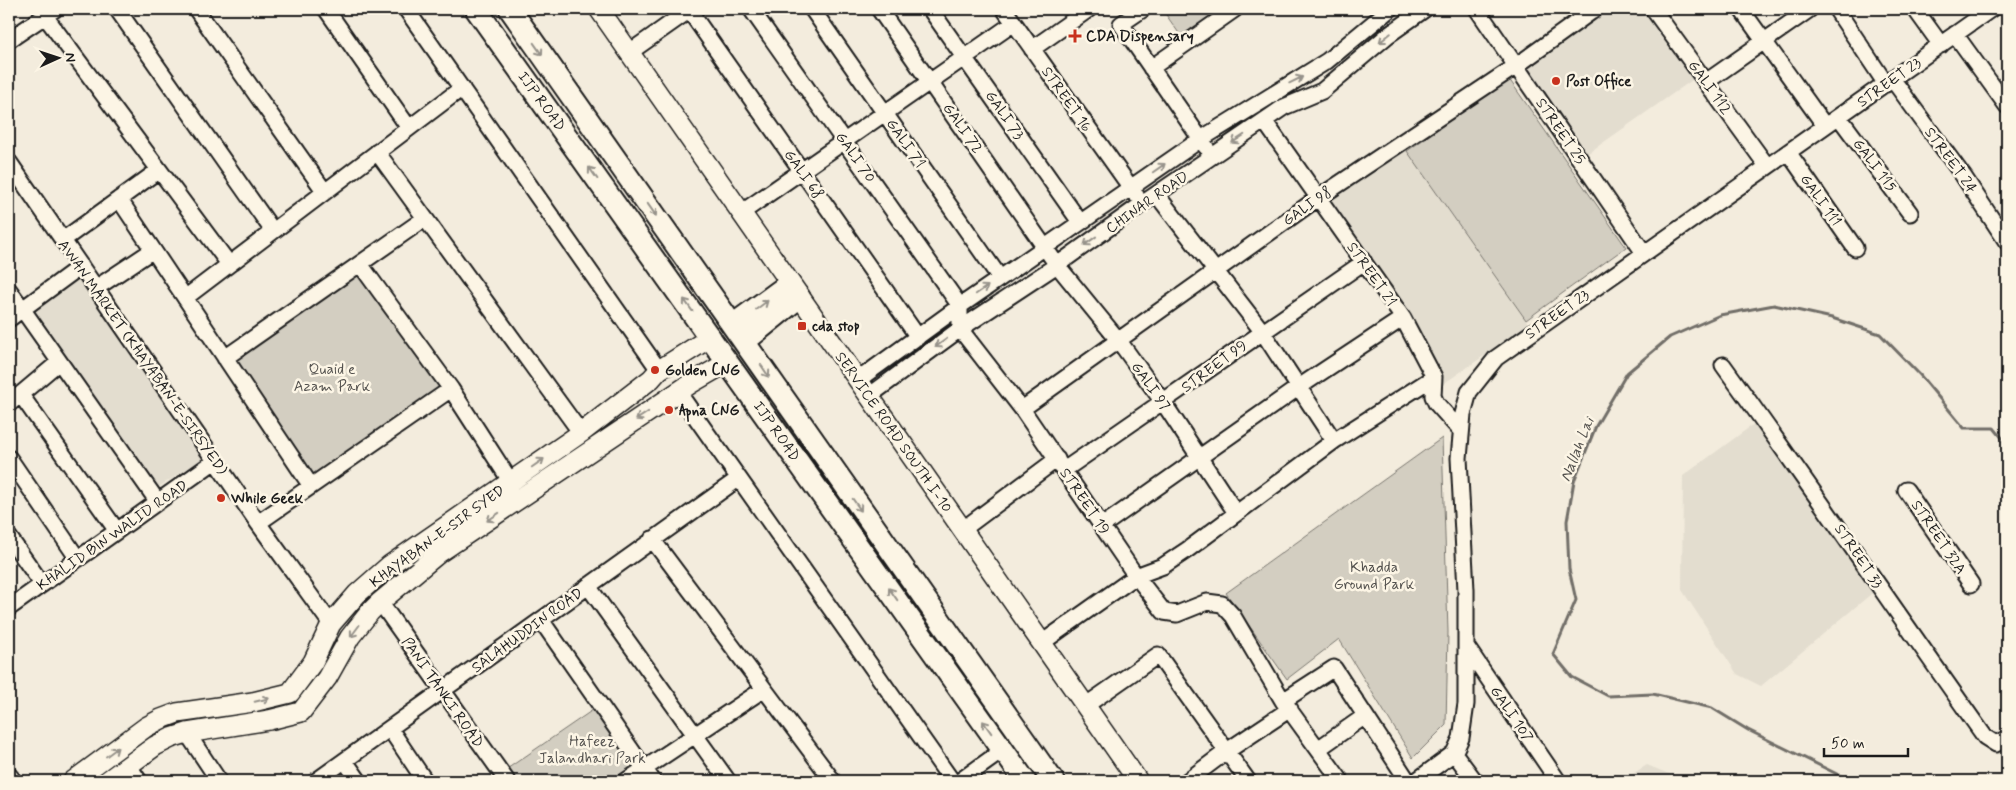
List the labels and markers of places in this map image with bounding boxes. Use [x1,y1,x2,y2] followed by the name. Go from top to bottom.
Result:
[1086,27,1194,47] place label: CDA Dispensary
[1068,29,1082,43] marker: CDA Dispensary
[1566,71,1632,92] place label: Post Office
[1550,75,1562,87] marker: Post Office
[812,317,860,337] place label: cda stop
[796,320,808,332] marker: cda stop
[665,361,740,381] place label: Golden CNG
[649,364,661,376] marker: Golden CNG
[679,401,739,422] place label: Apna CNG
[663,404,675,416] marker: Apna CNG
[230,489,304,509] place label: While Geek
[215,492,227,504] marker: While Geek

